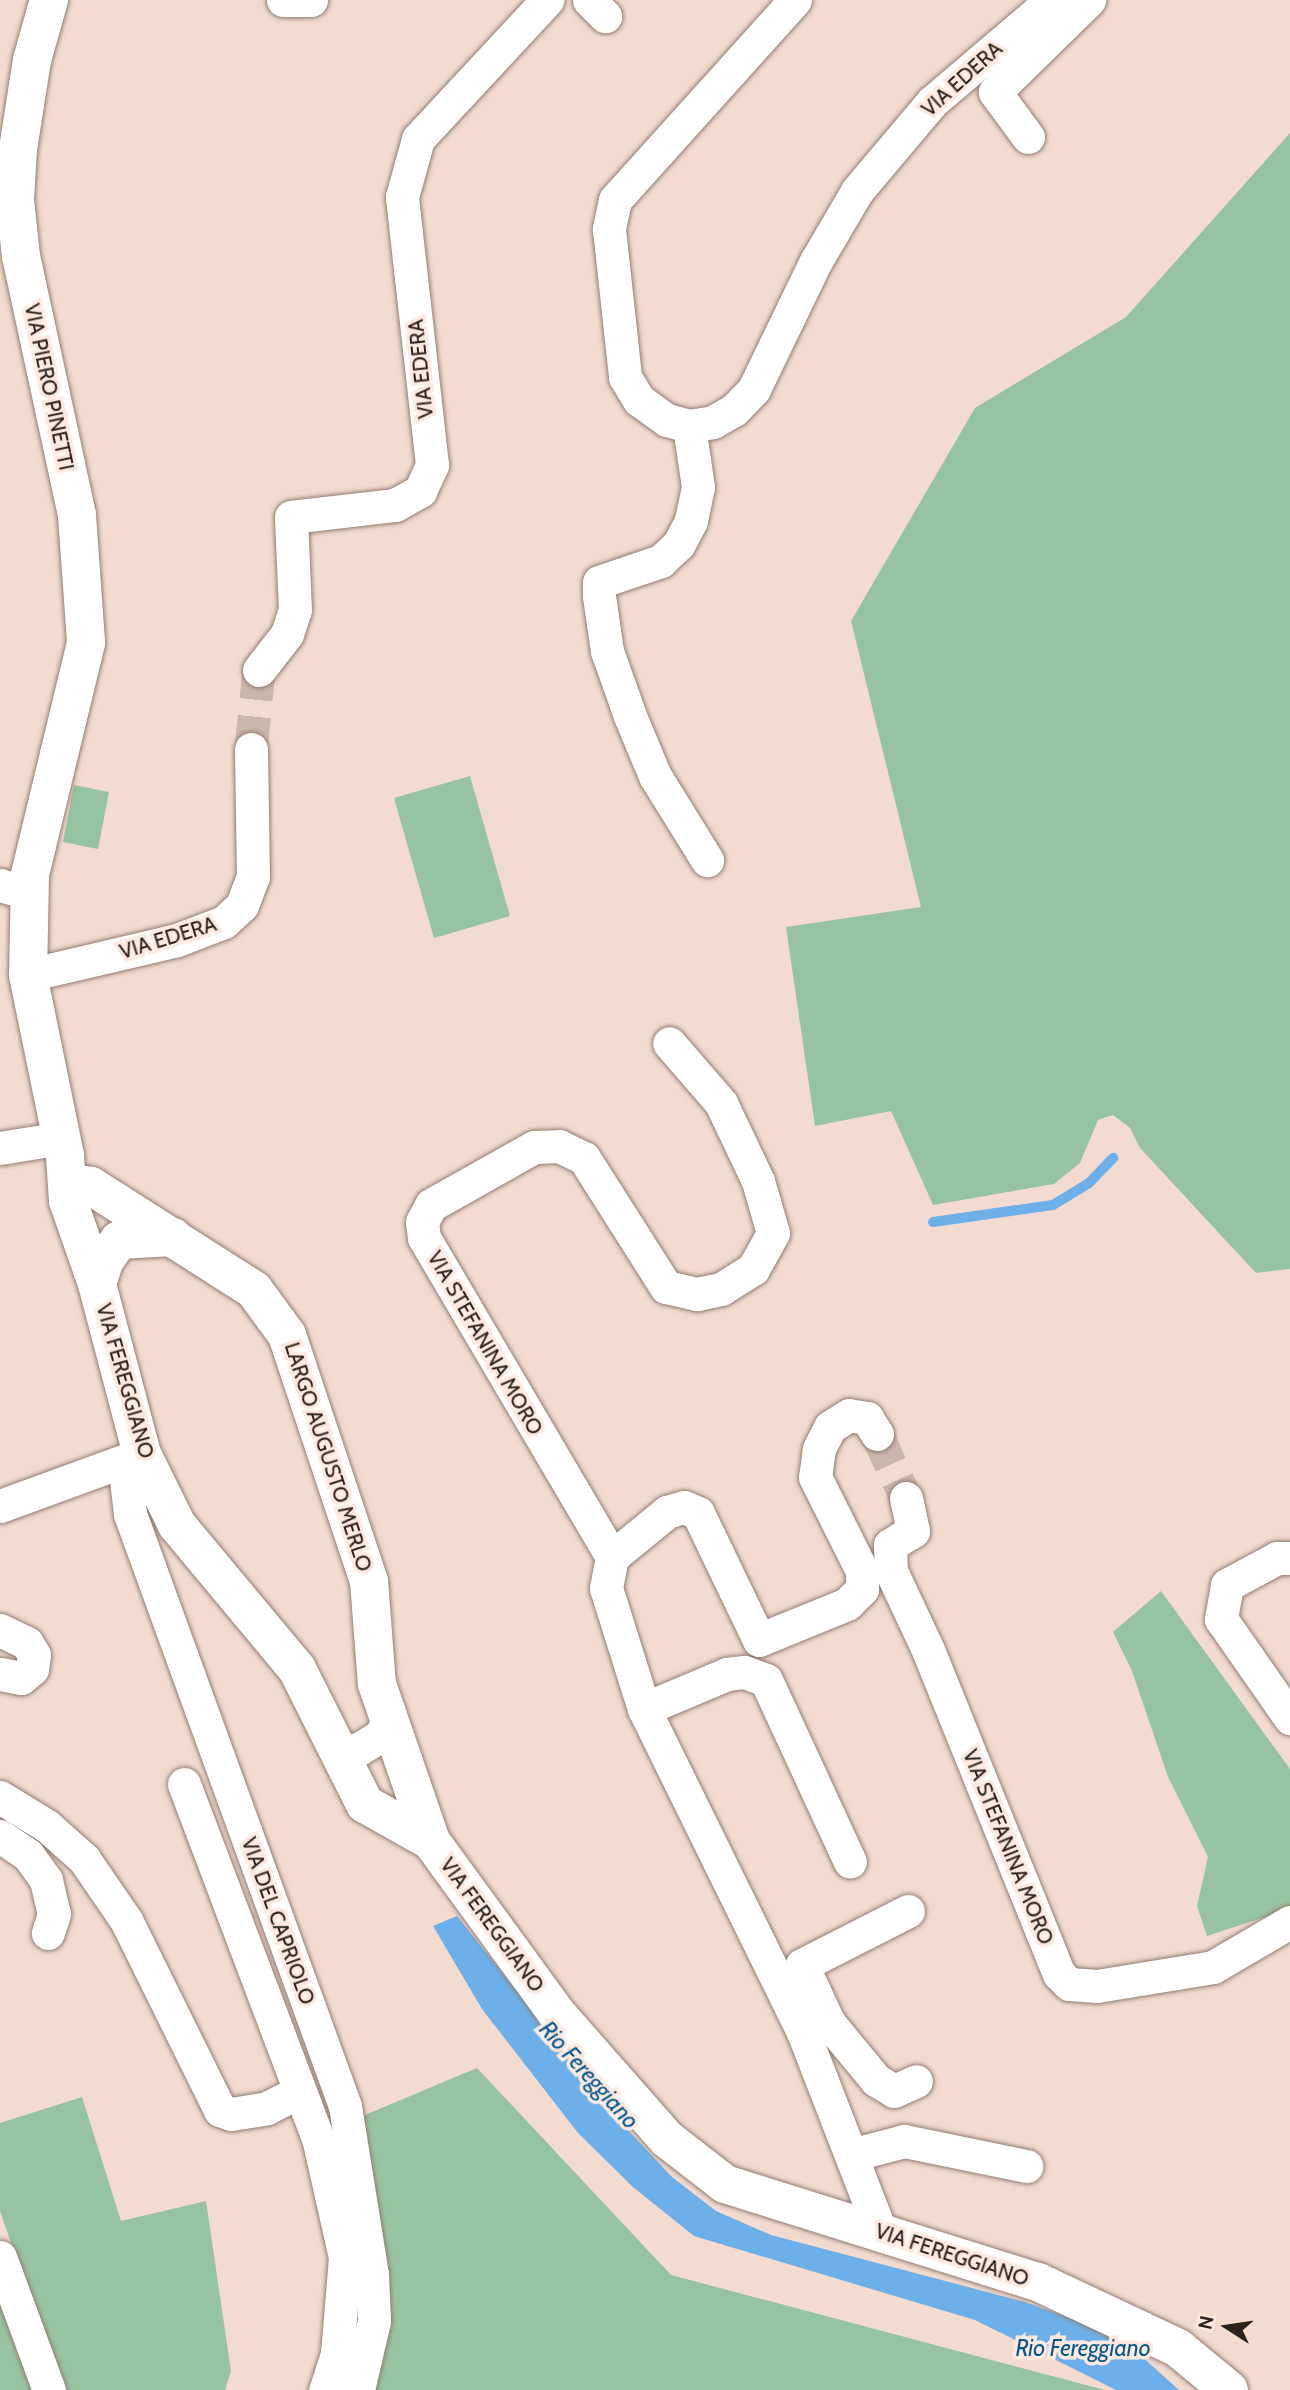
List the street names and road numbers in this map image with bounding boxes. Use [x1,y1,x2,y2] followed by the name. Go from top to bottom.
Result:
[916,36,1008,122] street label: VIA EDERA
[19,301,79,473] street label: VIA PIERO PINETTI
[403,318,439,420] street label: VIA EDERA
[117,911,219,965] street label: VIA EDERA
[422,1247,548,1439] street label: VIA STEFANINA MORO
[91,1301,159,1461] street label: VIA FEREGGIANO
[279,1339,377,1575] street label: LARGO AUGUSTO MERLO
[957,1746,1059,1948] street label: VIA STEFANINA MORO
[236,1834,320,2008] street label: VIA DEL CAPRIOLO
[435,1853,549,1997] street label: VIA FEREGGIANO
[872,2218,1032,2292] street label: VIA FEREGGIANO

